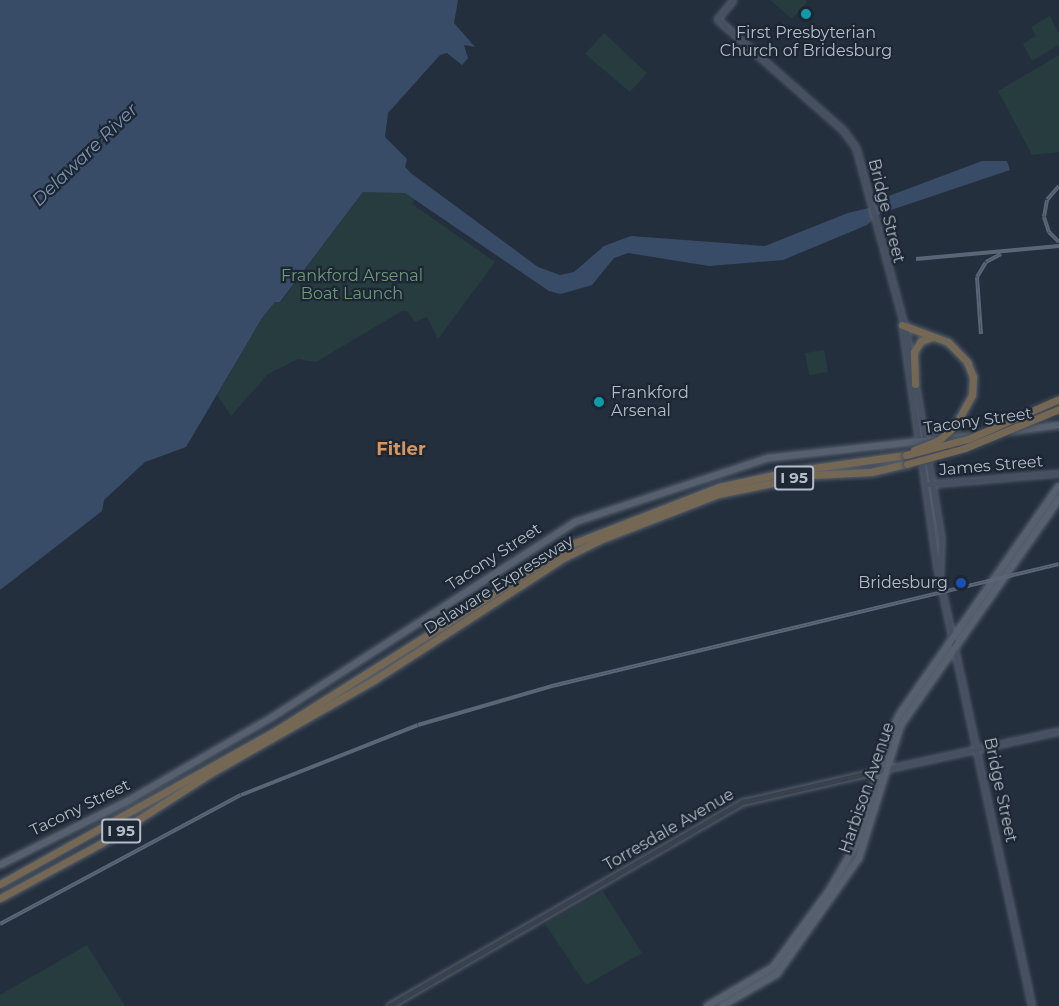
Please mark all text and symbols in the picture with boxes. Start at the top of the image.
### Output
marker: First Presbyterian Church of Bridesburg [799,7,813,21]
place label: First Presbyterian Church of Bridesburg [720,23,892,61]
water label: Delaware River [28,99,142,211]
street label: Bridge Street [864,157,908,265]
park label: Frankford Arsenal Boat Launch [281,266,423,304]
place label: Frankford Arsenal [611,383,689,421]
marker: Frankford Arsenal [592,395,606,409]
street label: Tacony Street [923,404,1033,438]
district label: Fitler [376,438,426,460]
street label: James Street [938,452,1044,480]
road number: I 95 [773,466,815,490]
street label: Tacony Street [443,519,545,595]
street label: Delaware Expressway [421,531,577,639]
place label: Bridesburg [858,573,948,593]
marker: Bridesburg [952,574,970,592]
street label: Harbison Avenue [836,720,898,856]
street label: Bridge Street [980,736,1020,844]
street label: Tacony Street [27,776,133,840]
street label: Torresdale Avenue [600,785,738,875]
road number: I 95 [100,819,142,843]

